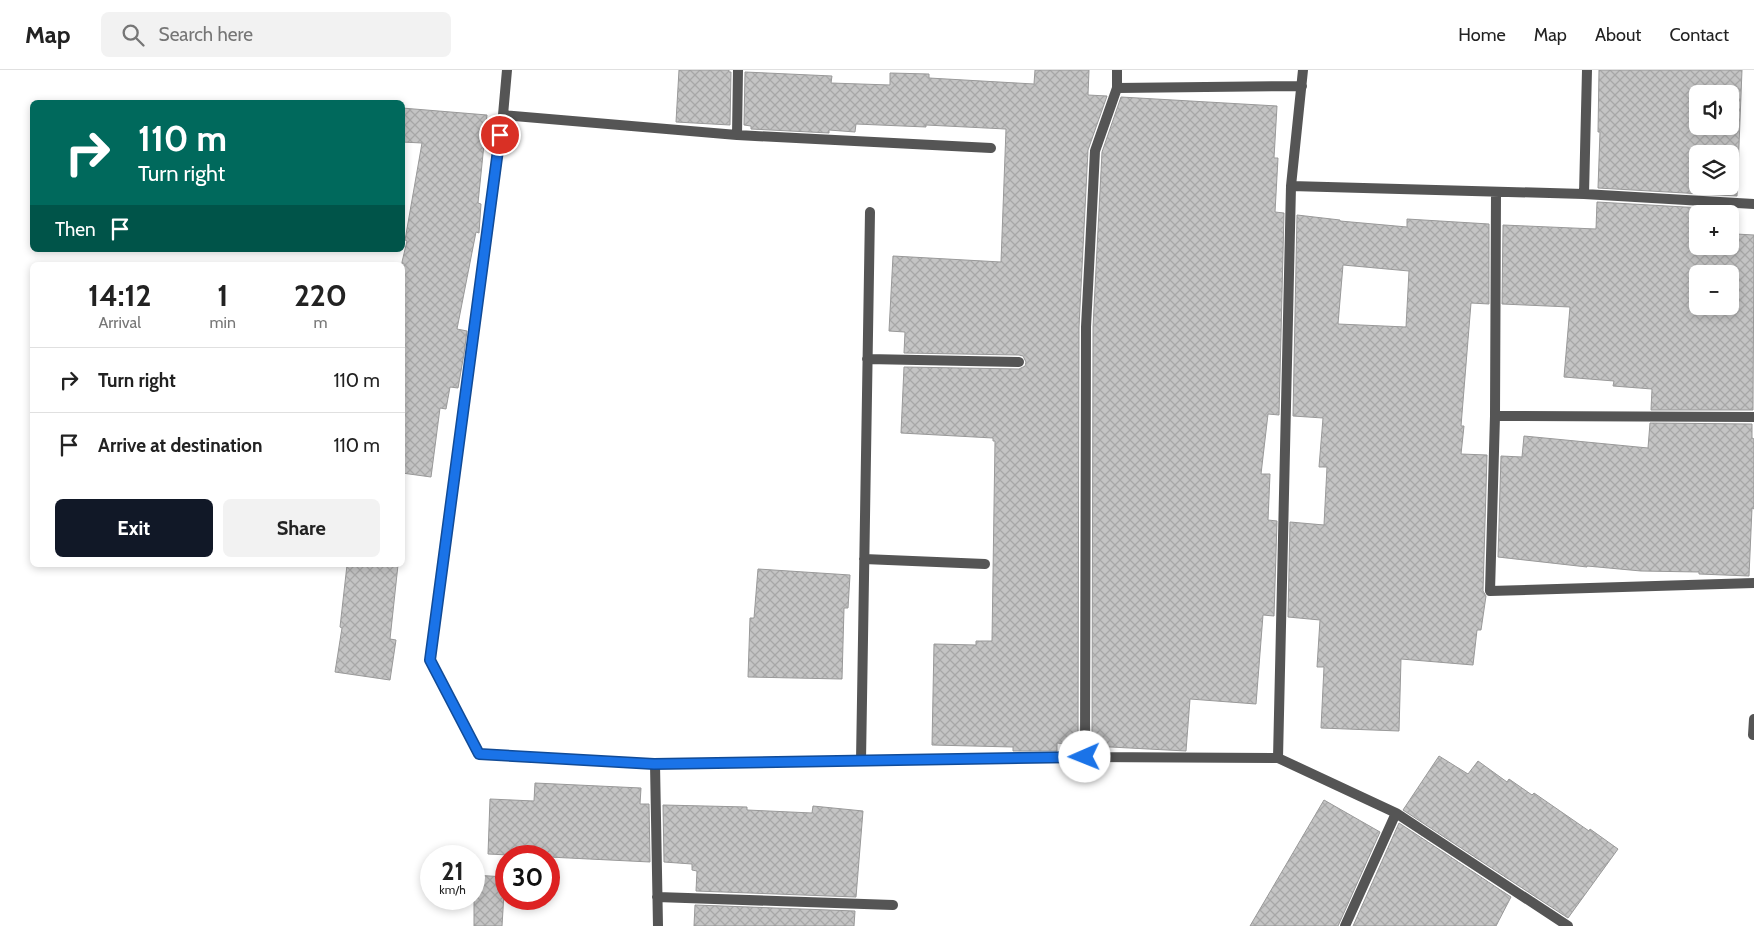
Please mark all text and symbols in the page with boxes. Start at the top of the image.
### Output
search box [101,12,451,57]
text: Map [25,20,71,49]
icon: search [119,21,147,49]
text: Search here [159,23,253,46]
text: Home [1458,24,1506,46]
text: Map [1534,24,1567,46]
text: About [1595,24,1641,46]
text: Contact [1669,24,1729,46]
map controls [1689,85,1739,315]
button: sound [1689,85,1739,135]
pin [479,114,521,156]
text: 110 m [138,117,227,160]
icon: right [55,120,120,185]
icon: arrive [486,121,514,149]
button: layers [1689,145,1739,195]
text: Turn right [138,160,225,187]
button: + [1689,205,1739,255]
icon: arrive [106,215,134,243]
text: Then [55,218,96,241]
button: − [1689,265,1739,315]
text: 14:12 [88,277,151,314]
text: 1 [217,277,228,314]
text: 220 [294,277,347,314]
text: Arrival [98,313,141,332]
text: min [210,313,236,332]
text: m [313,313,327,332]
icon: right [55,366,83,394]
text: Turn right [98,369,176,392]
text: 110 m [333,369,380,392]
icon: arrive [55,431,83,459]
text: Arrive at destination [98,434,262,457]
text: 110 m [333,434,380,457]
button: Exit [55,499,213,557]
button: Share [223,499,380,557]
position arrow [1058,730,1110,782]
speed limit sign: 30 [495,845,560,910]
text: 21 [441,856,464,886]
text: km/h [439,882,466,897]

